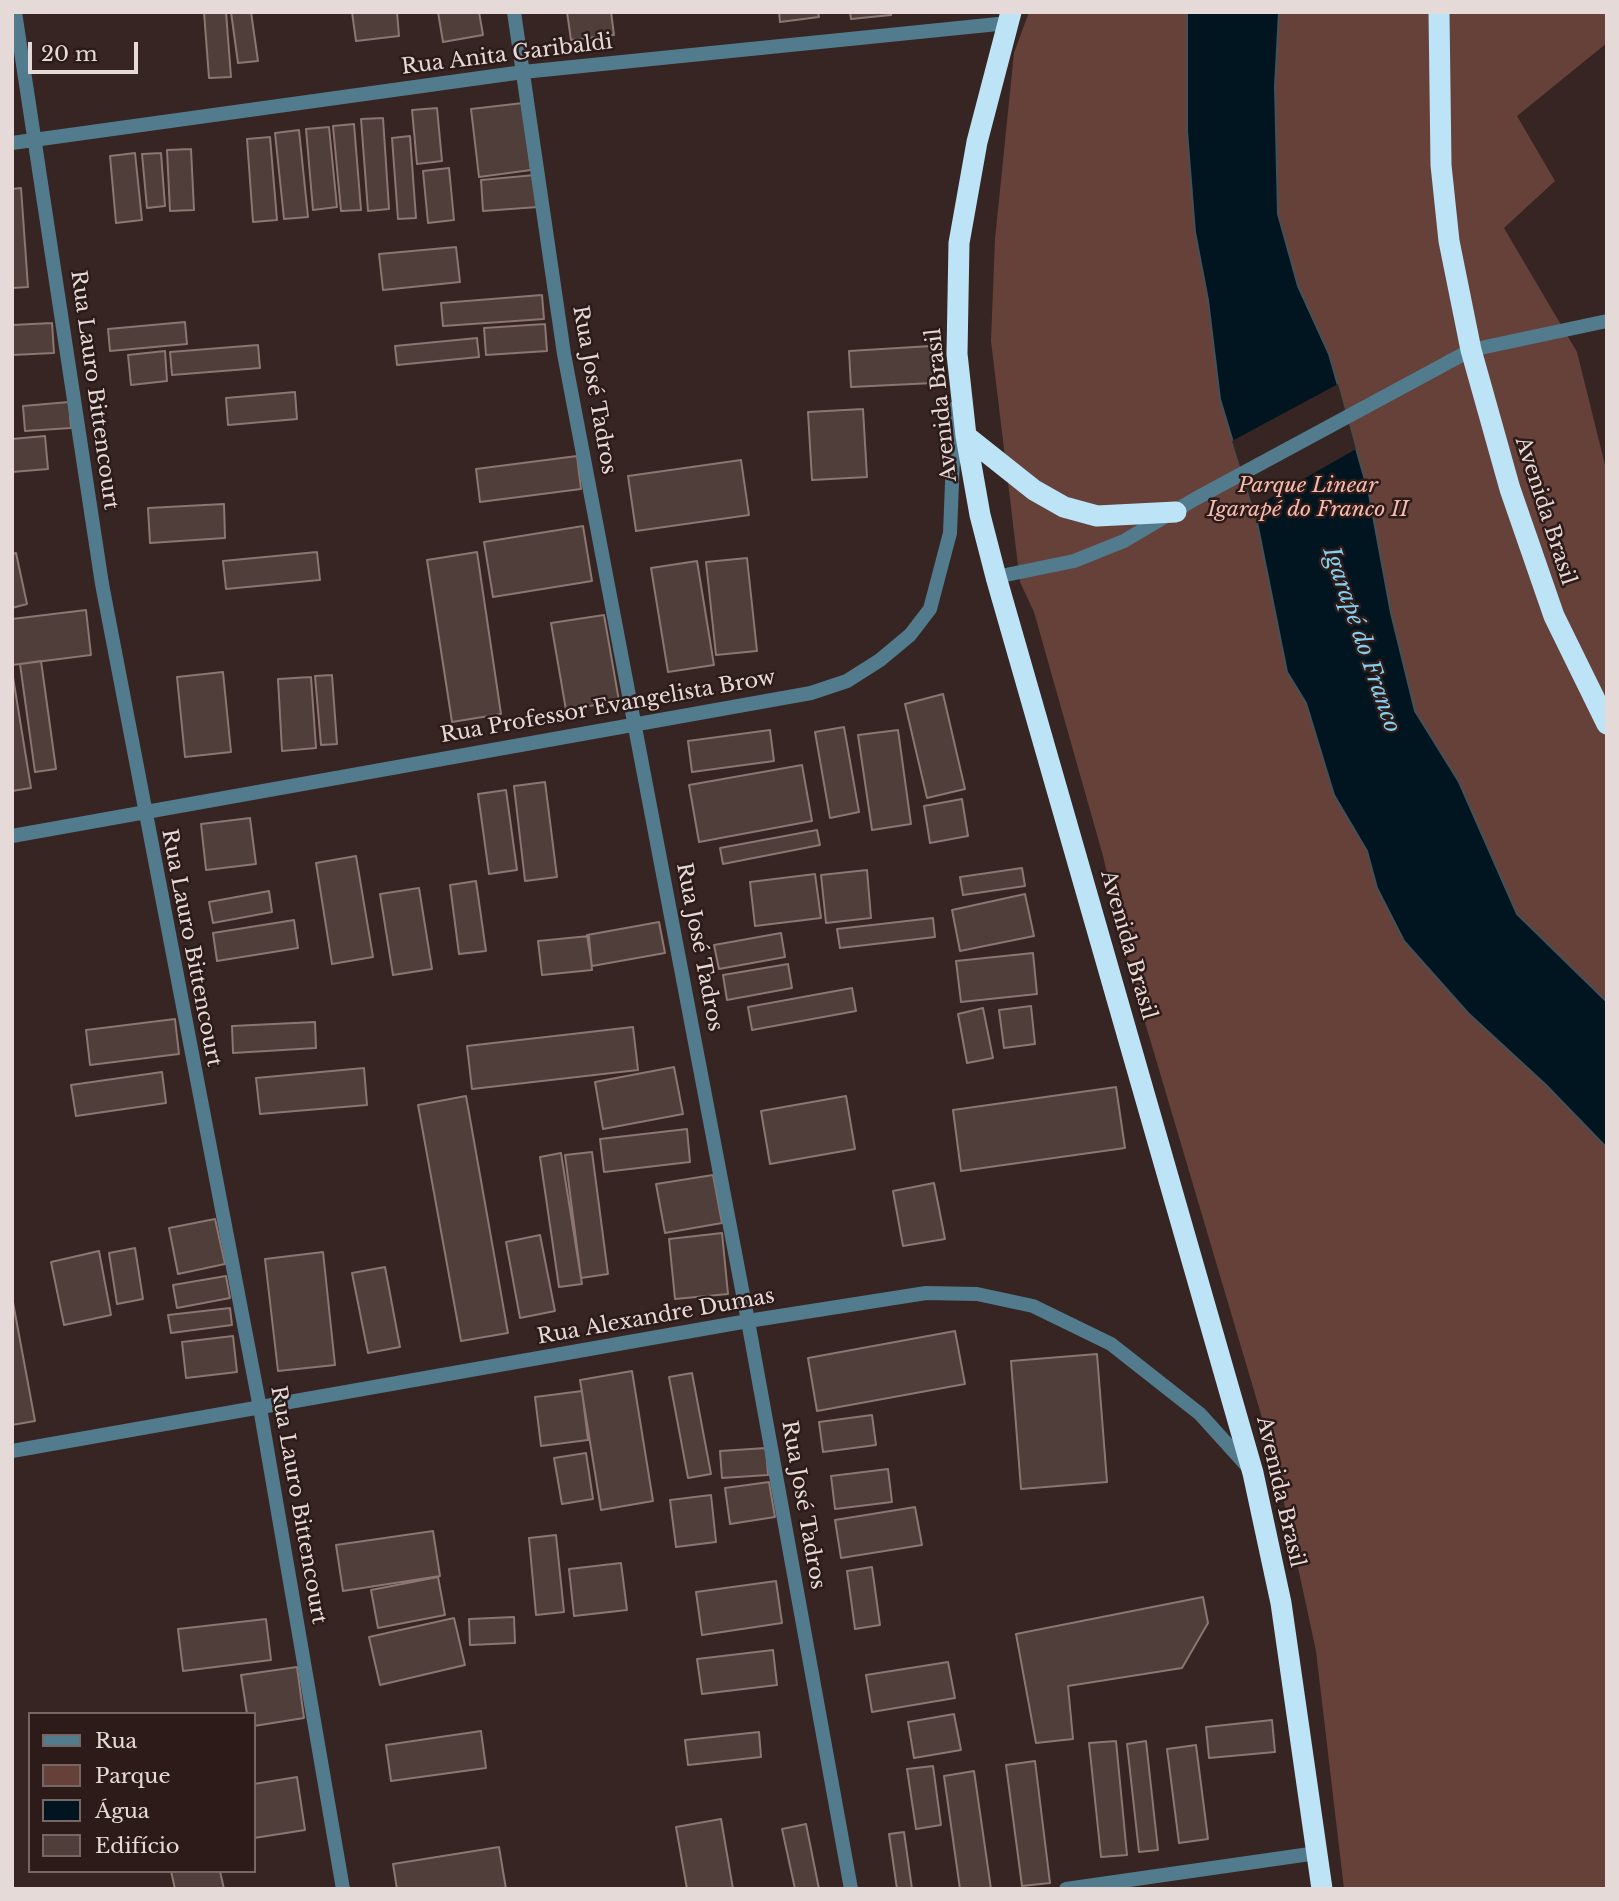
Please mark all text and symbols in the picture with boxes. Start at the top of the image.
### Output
scale bar [32,28,142,72]
street label: Rua Anita Garibaldi [400,30,614,80]
text: 20 m [41,41,98,67]
street label: Rua Lauro Bittencourt [65,269,123,511]
street label: Rua José Tadros [567,304,621,476]
street label: Avenida Brasil [921,327,963,483]
street label: Avenida Brasil [1509,434,1581,588]
park label: Parque Linear Igarapé do Franco II [1207,473,1409,523]
water label: Igarapé do Franco [1316,543,1406,737]
street label: Rua Professor Evangelista Brow [438,665,778,749]
street label: Rua Lauro Bittencourt [156,827,226,1069]
street label: Rua José Tadros [670,861,728,1033]
street label: Avenida Brasil [1095,867,1161,1023]
street label: Rua Alexandre Dumas [535,1284,777,1350]
street label: Rua Lauro Bittencourt [265,1384,331,1626]
street label: Avenida Brasil [1250,1414,1310,1570]
street label: Rua José Tadros [776,1419,830,1591]
legend [28,1712,256,1873]
text: Rua [95,1728,137,1754]
text: Parque [95,1763,170,1789]
text: Água [95,1798,150,1824]
text: Edifício [95,1833,180,1859]

